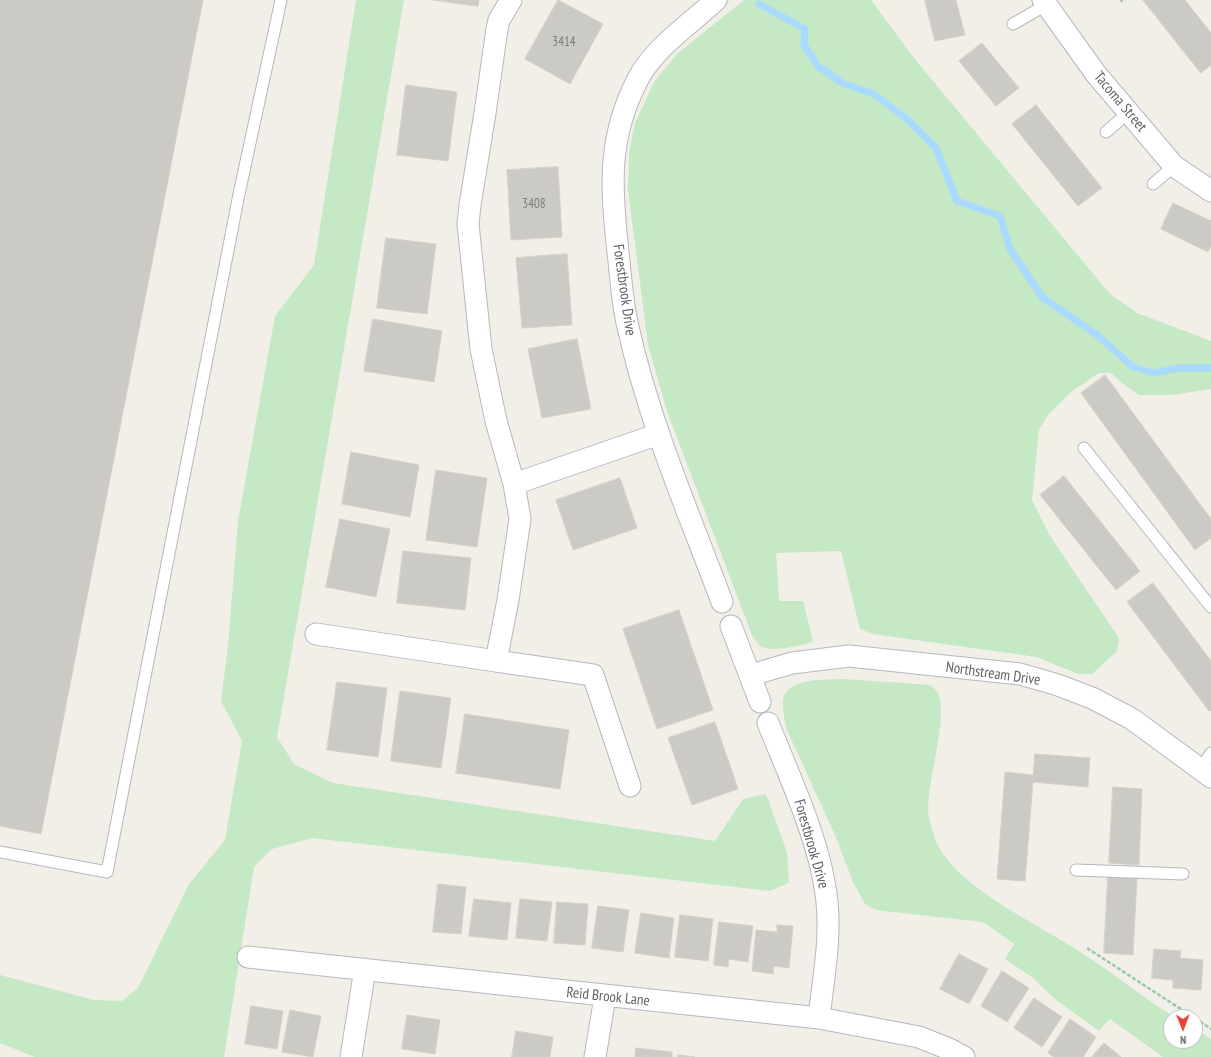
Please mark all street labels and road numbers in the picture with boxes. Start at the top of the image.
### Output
street label: Tacoma Street [1090,68,1150,136]
street label: Forestbrook Drive [609,243,639,337]
street label: Northstream Drive [944,658,1042,690]
street label: Forestbrook Drive [790,797,832,891]
street label: Reid Brook Lane [565,984,651,1010]

